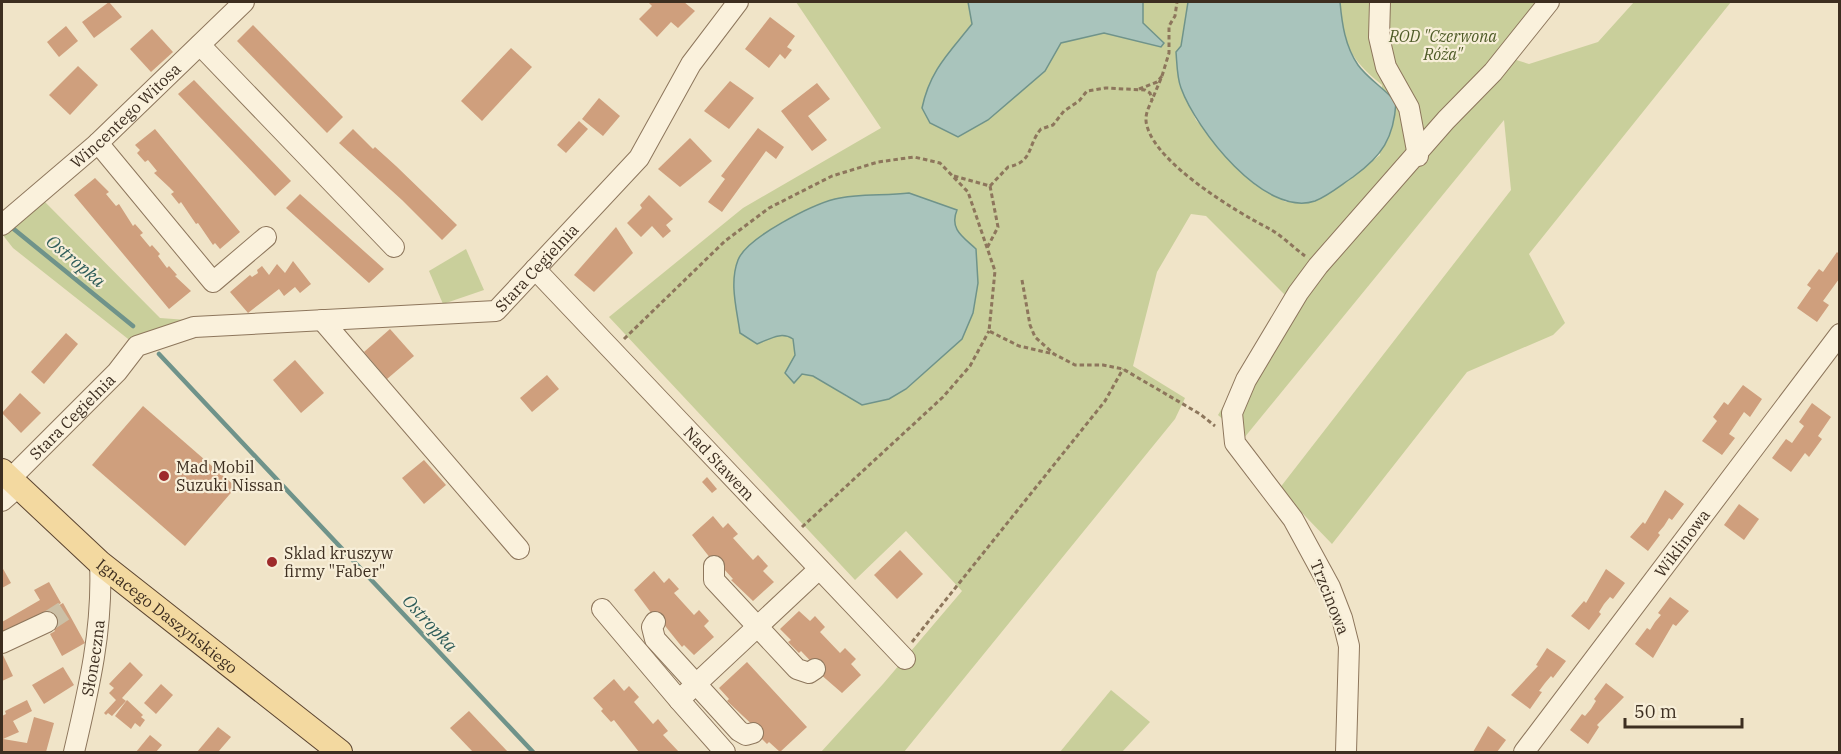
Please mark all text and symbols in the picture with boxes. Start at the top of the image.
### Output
park label: ROD "Czerwona Róża" [1388,26,1497,64]
street label: Wincentego Witosa [66,58,185,172]
street label: Stara Cegielnia [491,219,583,316]
water label: Ostropka [42,229,111,293]
street label: Stara Cegielnia [25,369,120,464]
street label: Nad Stawem [680,422,759,505]
place label: Mad Mobil Suzuki Nissan [176,457,283,495]
marker: Mad Mobil Suzuki Nissan [157,469,171,483]
street label: Wiklinowa [1650,505,1714,581]
place label: Sklad kruszyw firmy "Faber" [284,543,394,581]
street label: Ignacego Daszyńskiego [93,554,242,678]
marker: Sklad kruszyw firmy "Faber" [265,555,279,569]
street label: Trzcinowa [1306,557,1354,637]
water label: Ostropka [398,589,463,657]
street label: Słoneczna [77,618,109,698]
scale bar [1625,691,1742,729]
text: 50 m [1634,700,1677,723]

